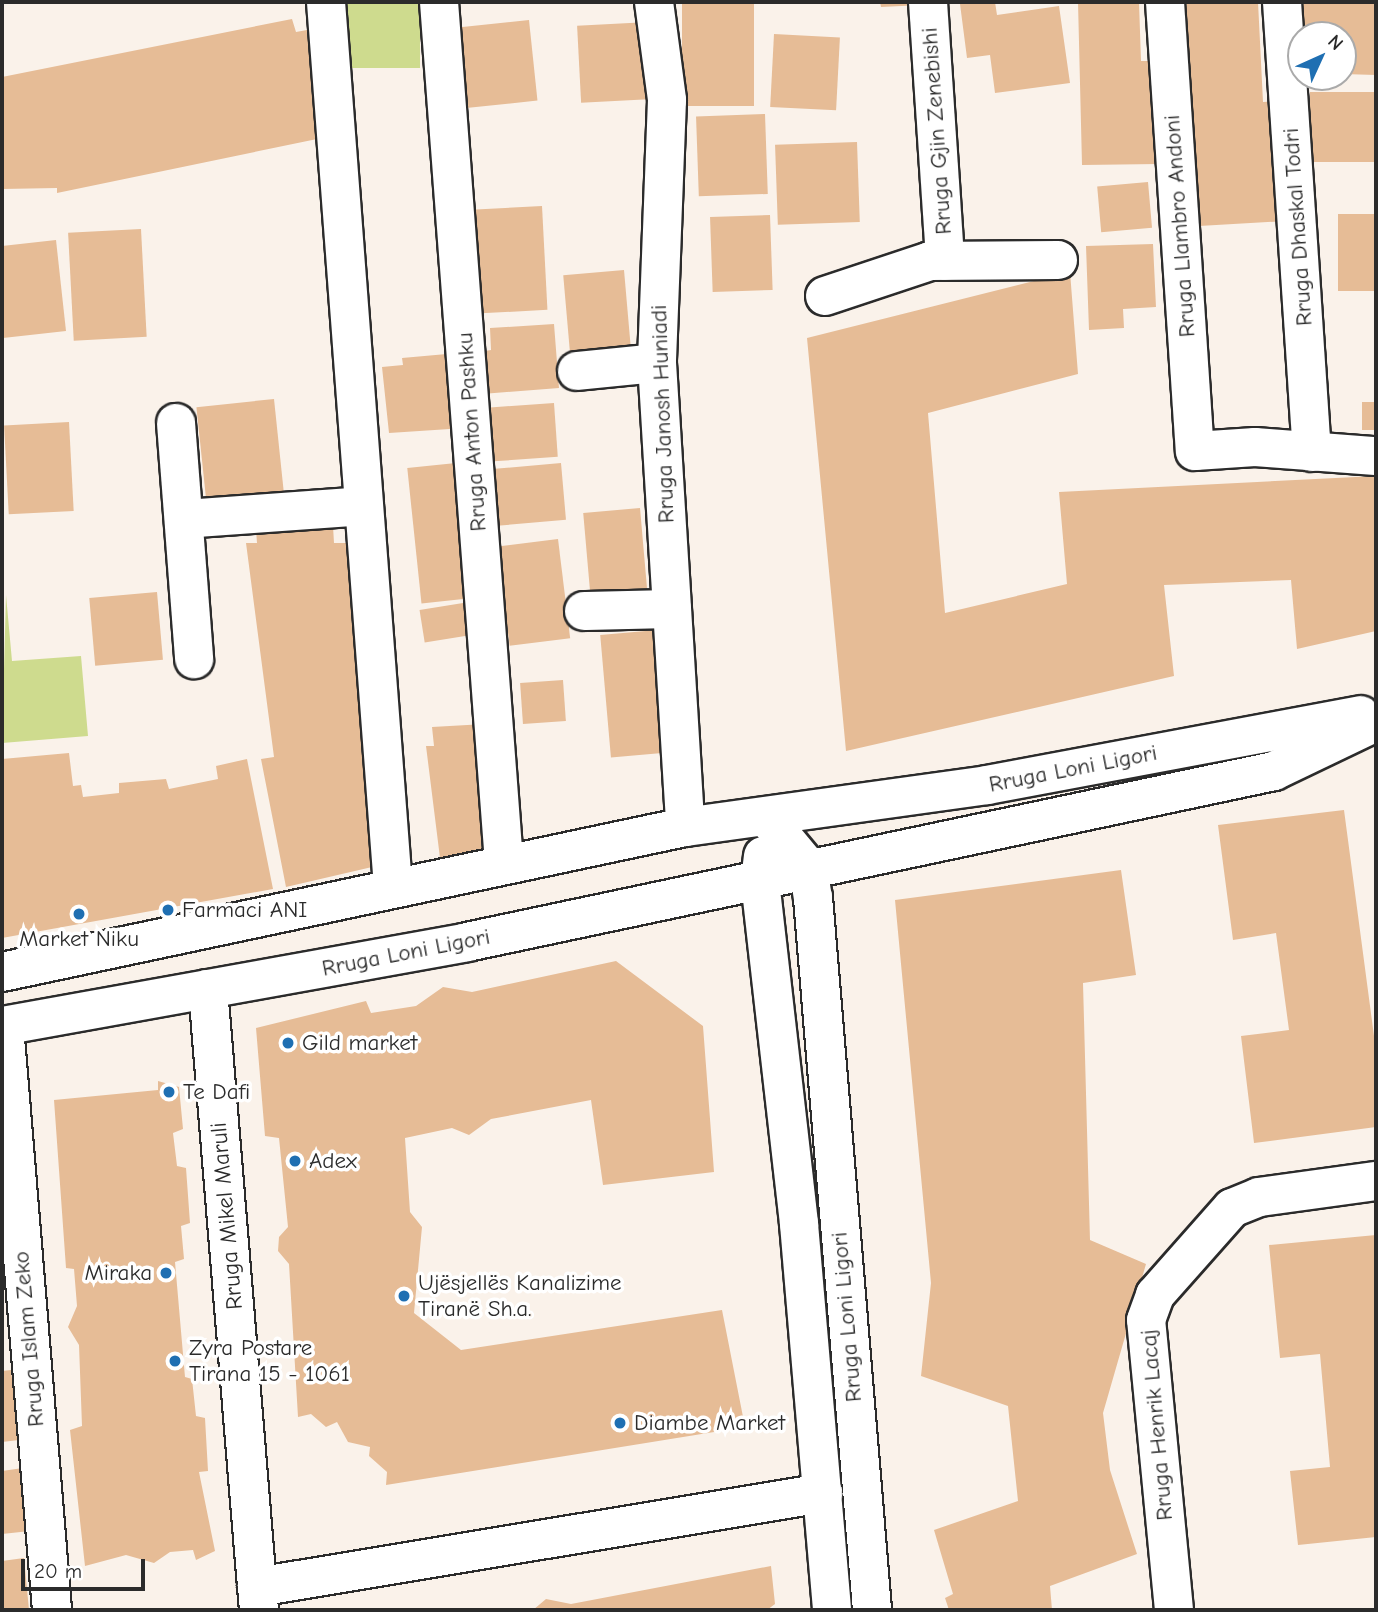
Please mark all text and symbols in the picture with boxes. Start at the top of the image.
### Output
north arrow [1287,21,1357,91]
street label: Rruga Gjin Zenebishi [916,26,958,236]
text: N [1323,30,1348,55]
street label: Rruga Llambro Andoni [1158,114,1202,338]
street label: Rruga Dhaskal Todri [1277,127,1319,327]
street label: Rruga Janosh Huniadi [645,304,681,524]
street label: Rruga Anton Pashku [451,332,493,532]
street label: Rruga Loni Ligori [987,739,1159,799]
place label: Farmaci ANI [182,896,307,924]
marker: Farmaci ANI [160,902,176,918]
marker: Market Niku [71,906,87,922]
street label: Rruga Loni Ligori [320,923,492,983]
place label: Market Niku [19,925,139,953]
place label: Gild market [302,1029,417,1057]
marker: Gild market [280,1035,296,1051]
place label: Te Dafi [183,1078,250,1106]
marker: Te Dafi [161,1084,177,1100]
street label: Rruga Mikel Maruli [205,1121,249,1311]
place label: Adex [309,1147,357,1175]
marker: Adex [287,1153,303,1169]
street label: Rruga Loni Ligori [826,1231,868,1403]
street label: Rruga Islam Zeko [8,1250,50,1428]
place label: Miraka [84,1259,152,1287]
marker: Miraka [158,1265,174,1281]
place label: Ujësjellës Kanalizime Tiranë Sh.a. [418,1269,622,1323]
marker: Ujësjellës Kanalizime Tiranë Sh.a. [396,1288,412,1304]
street label: Rruga Henrik Lacaj [1135,1328,1179,1522]
place label: Zyra Postare Tirana 15 - 1061 [189,1334,350,1388]
marker: Zyra Postare Tirana 15 - 1061 [167,1353,183,1369]
place label: Diambe Market [634,1409,785,1437]
marker: Diambe Market [612,1415,628,1431]
scale bar [24,1546,149,1590]
text: 20 m [34,1559,82,1583]

